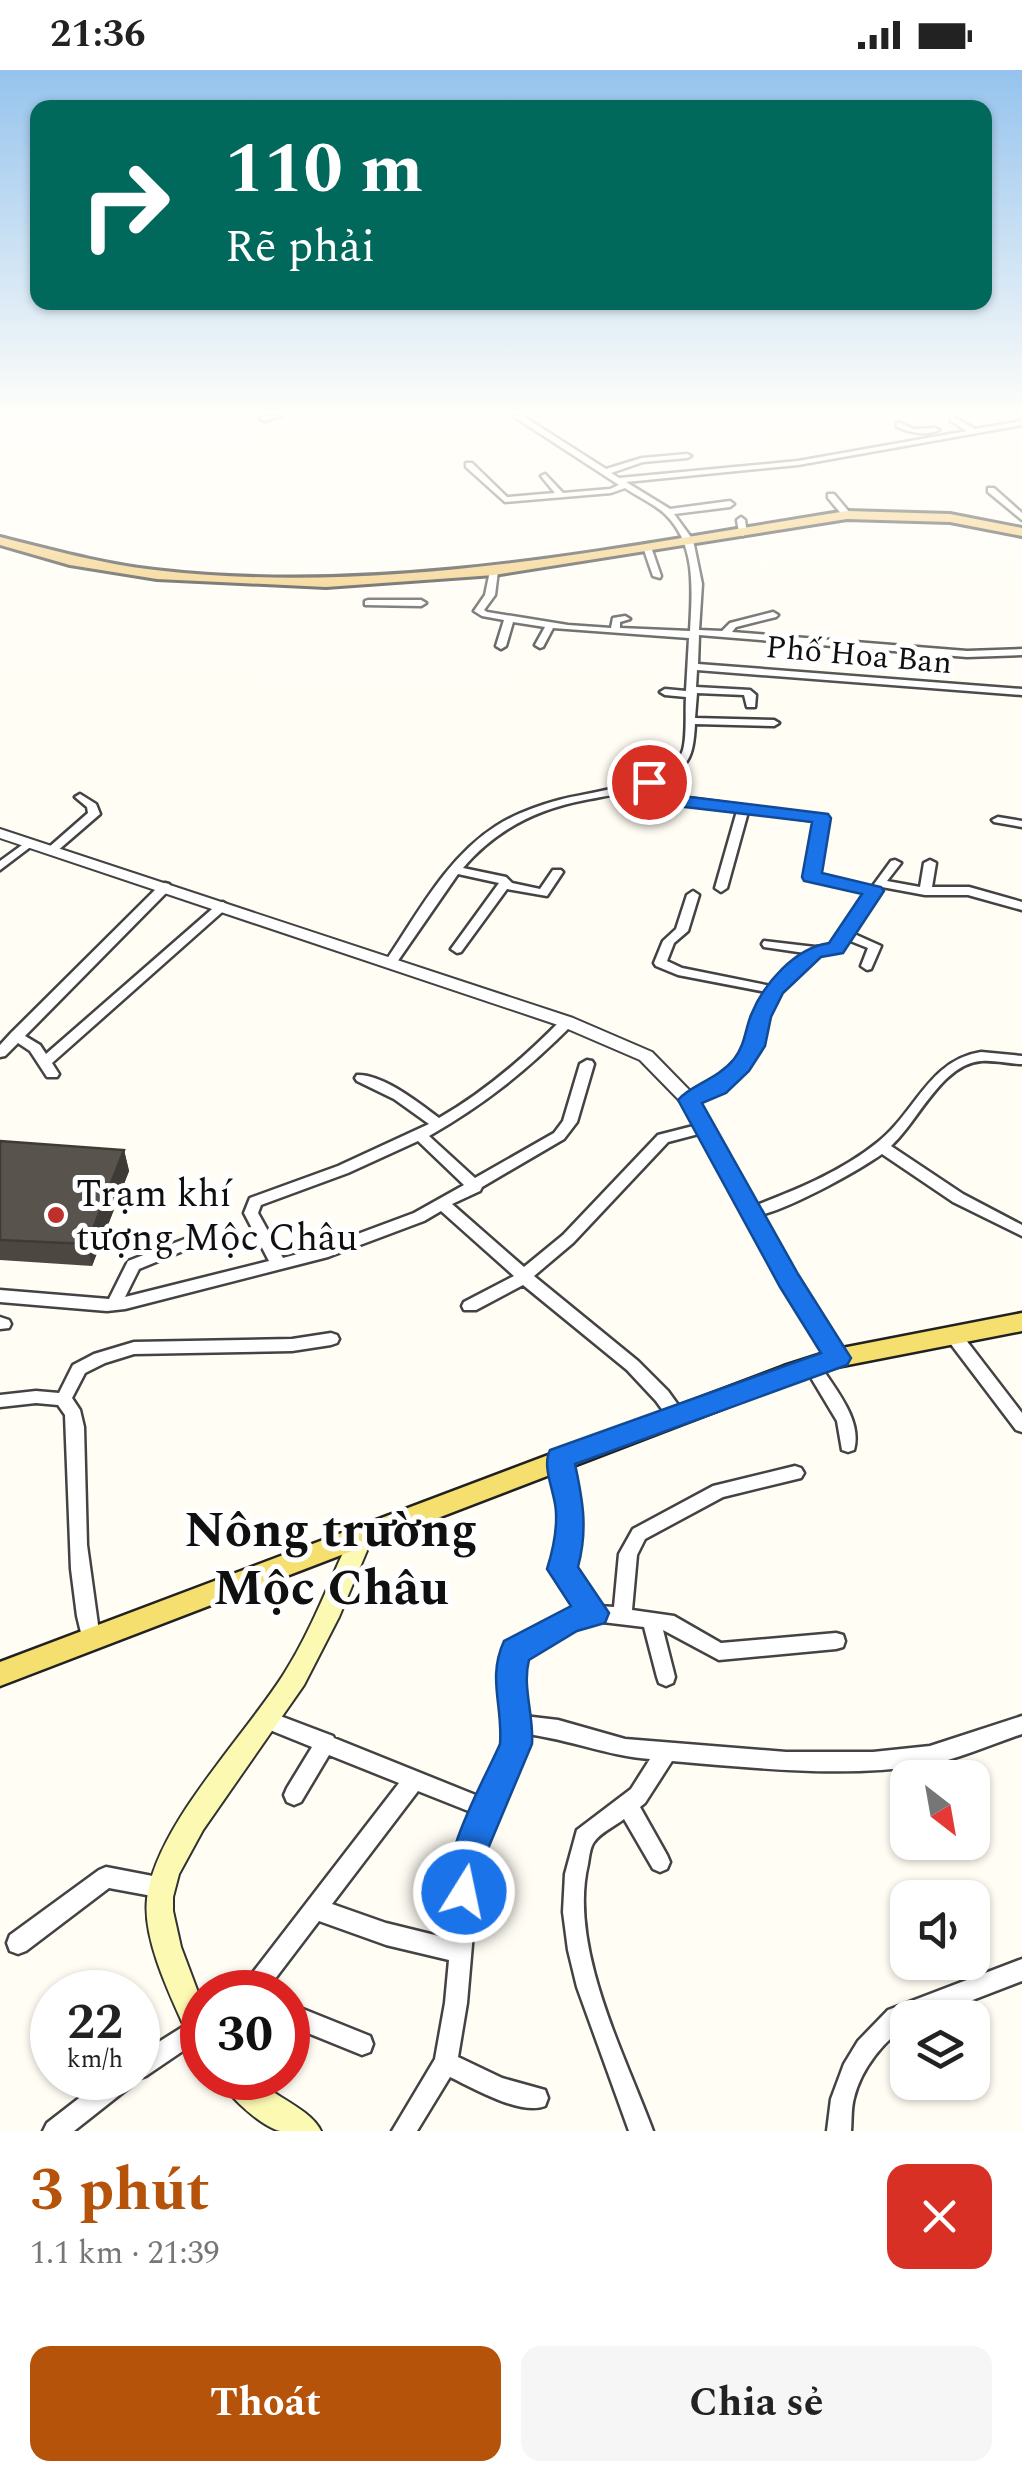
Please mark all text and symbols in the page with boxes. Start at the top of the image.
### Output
text: 21:36 [50,6,145,64]
text: 110 m [225,117,423,223]
icon: right [60,140,190,270]
text: Rẽ phải [225,213,375,282]
street label: Phố Hoa Ban [764,623,954,688]
pin [607,740,692,825]
icon: arrive [622,755,677,810]
place label: Trạm khí tượng Mộc Châu [76,1166,358,1268]
marker: Trạm khí tượng Mộc Châu [45,1204,67,1226]
district label: Nông trường Mộc Châu [184,1493,478,1627]
north arrow [890,1760,990,1860]
map controls [890,1760,990,2100]
position arrow [412,1840,516,1944]
button: sound [890,1880,990,1980]
speed limit sign: 30 [180,1970,310,2100]
text: 22 [67,1985,123,2061]
button: layers [890,2000,990,2100]
text: km/h [67,2041,123,2079]
text: 3 phút [30,2145,210,2237]
button: close [887,2164,992,2269]
text: 1.1 km · 21:39 [30,2229,219,2278]
button: Thoát [30,2346,501,2461]
button: Chia sẻ [521,2346,992,2461]

